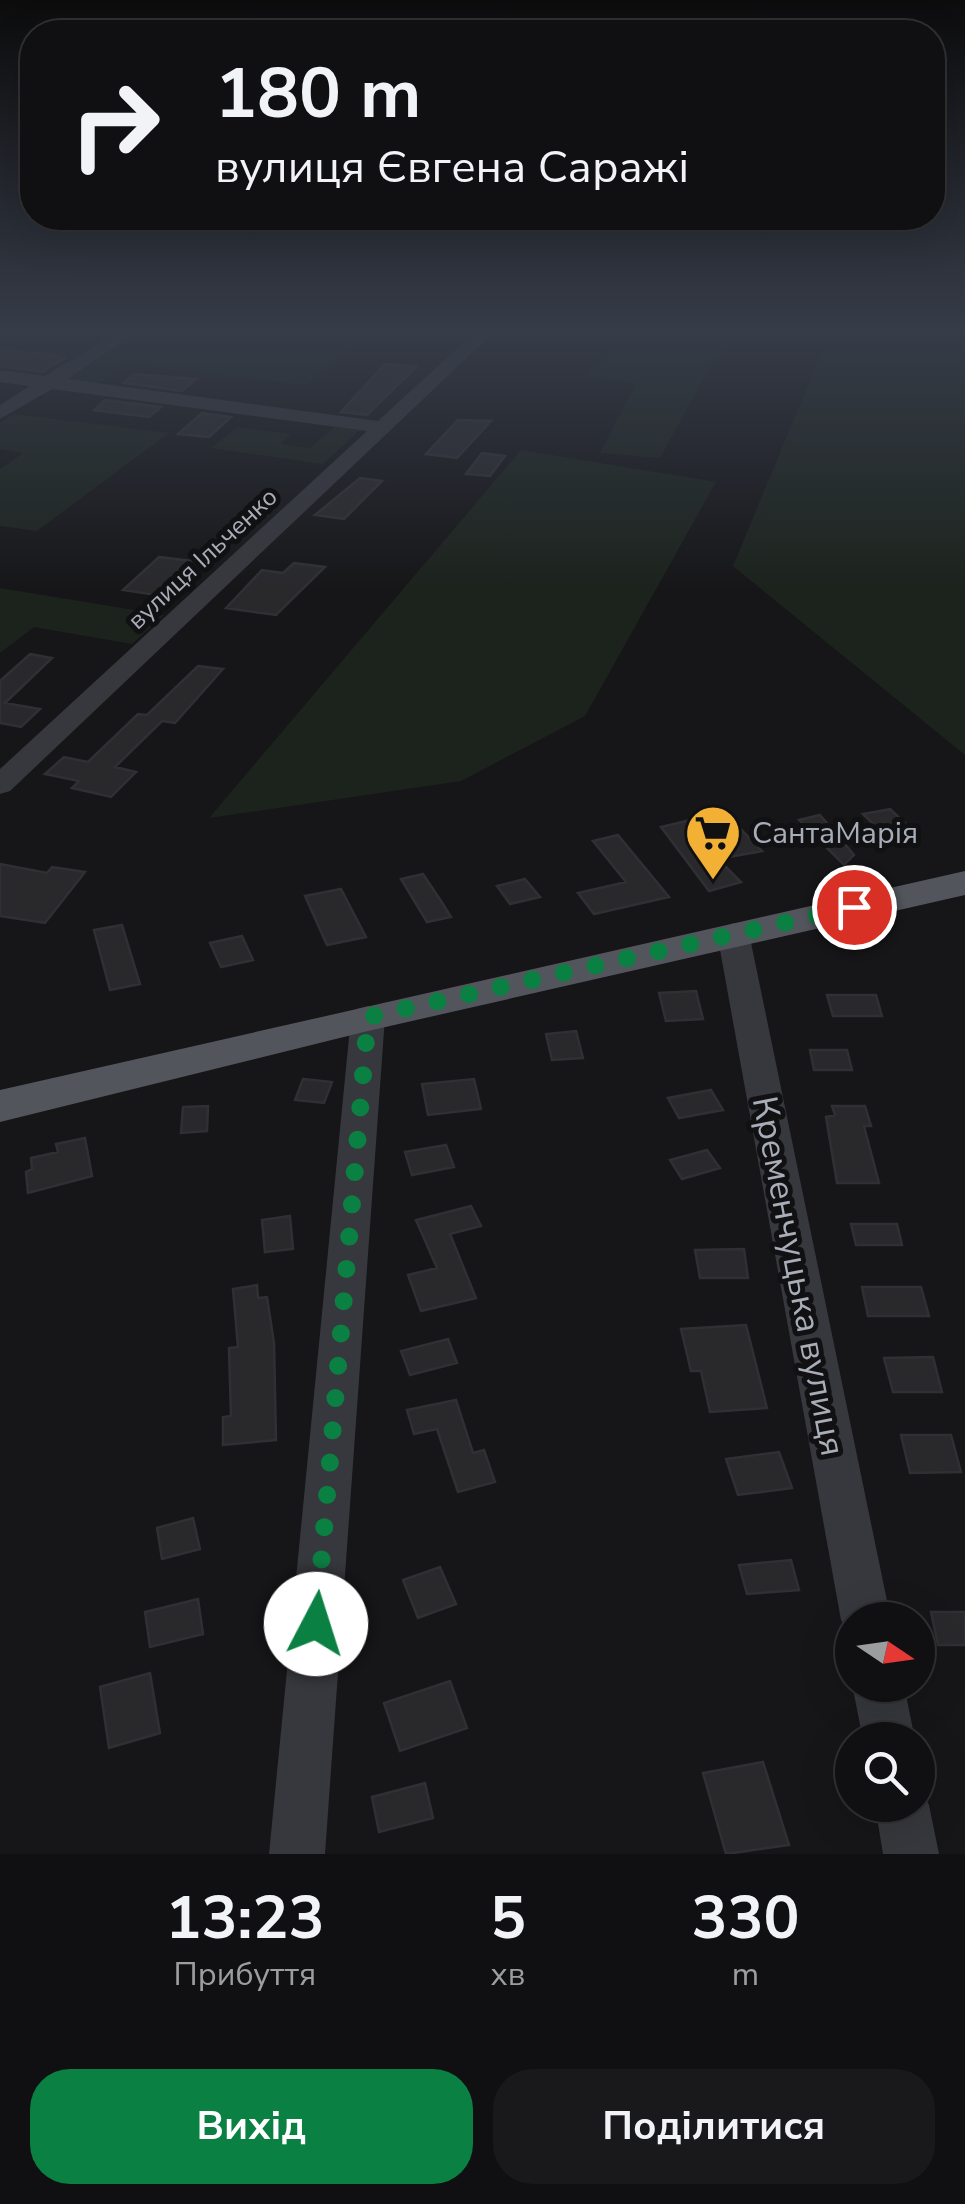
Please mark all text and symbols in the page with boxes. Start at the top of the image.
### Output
text: 180 m [215,46,421,142]
icon: right [50,60,180,190]
text: вулиця Євгена Саражі [215,137,689,198]
street label: вулиця Ільченко [120,480,285,637]
supermarket icon: СантаМарія [683,803,743,882]
place label: СантаМарія [752,813,918,854]
pin [812,865,897,950]
icon: arrive [827,880,882,935]
street label: Кременчуцька вулиця [741,1092,856,1460]
position arrow [264,1572,368,1676]
north arrow [835,1602,935,1702]
map controls [835,1602,935,1822]
button: search [835,1722,935,1822]
text: 13:23 [166,1877,324,1959]
text: 5 [490,1877,526,1959]
text: 330 [691,1877,799,1959]
text: Прибуття [174,1953,316,1996]
text: хв [491,1953,525,1996]
text: m [732,1953,759,1996]
button: Вихід [30,2069,473,2184]
button: Поділитися [493,2069,935,2184]

